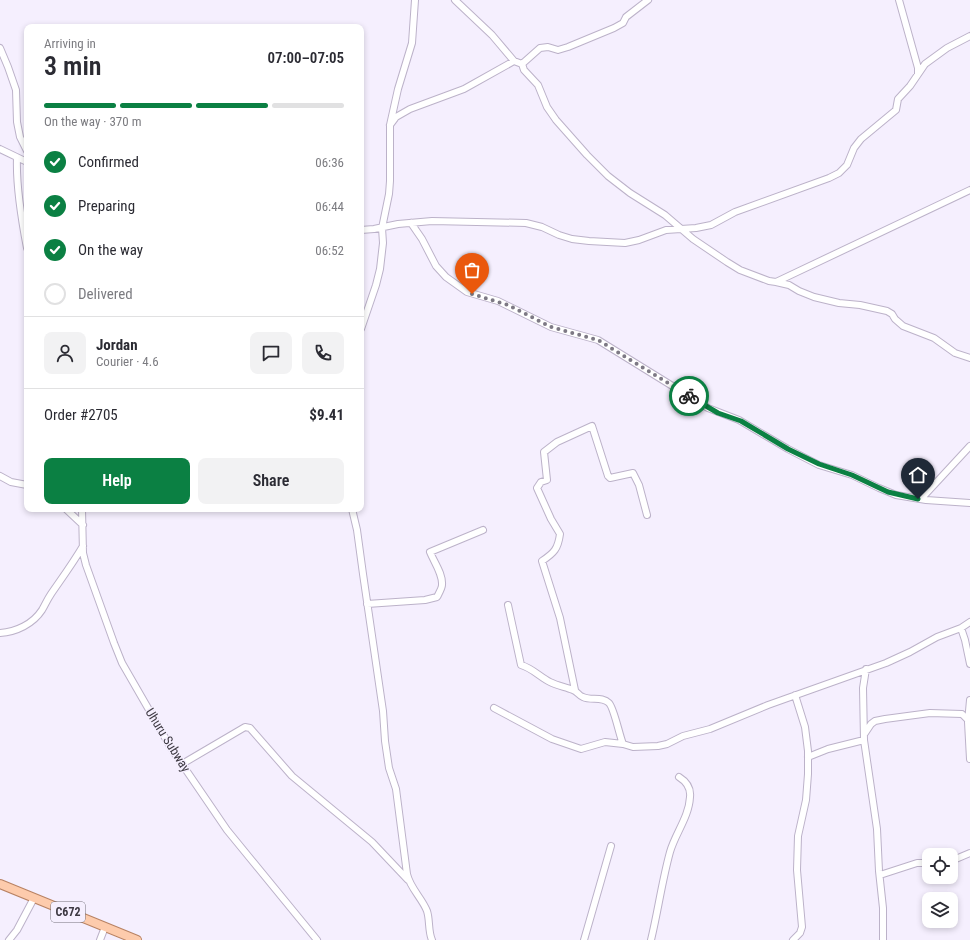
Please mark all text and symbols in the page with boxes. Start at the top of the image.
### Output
text: Arriving in [44,36,96,51]
text: 07:00–07:05 [267,49,344,67]
text: 3 min [44,51,102,81]
text: On the way · 370 m [44,114,141,129]
icon: check [44,151,66,173]
text: Confirmed [78,153,139,171]
text: 06:36 [315,155,344,170]
icon: check [44,195,66,217]
text: Preparing [78,197,135,215]
text: 06:44 [315,199,344,214]
icon: check [44,239,66,261]
text: On the way [78,241,143,259]
text: 06:52 [315,243,344,258]
pin [455,253,489,294]
icon: bag [461,259,483,281]
text: Delivered [78,285,133,303]
button: person [44,332,86,374]
button: chat [250,332,292,374]
button: phone [302,332,344,374]
text: Jordan [96,336,138,354]
text: Courier · 4.6 [96,354,159,369]
courier [669,376,709,416]
icon: bike [678,385,700,407]
text: Order #2705 [44,406,118,424]
text: $9.41 [309,406,344,424]
button: Help [44,458,190,504]
button: Share [198,458,344,504]
pin [901,458,935,499]
icon: home [907,464,929,486]
street label: Uhuru Subway [142,705,194,775]
map controls [922,848,958,928]
button: locate [922,848,958,884]
button: layers [922,892,958,928]
road number: C672 [51,902,85,922]

